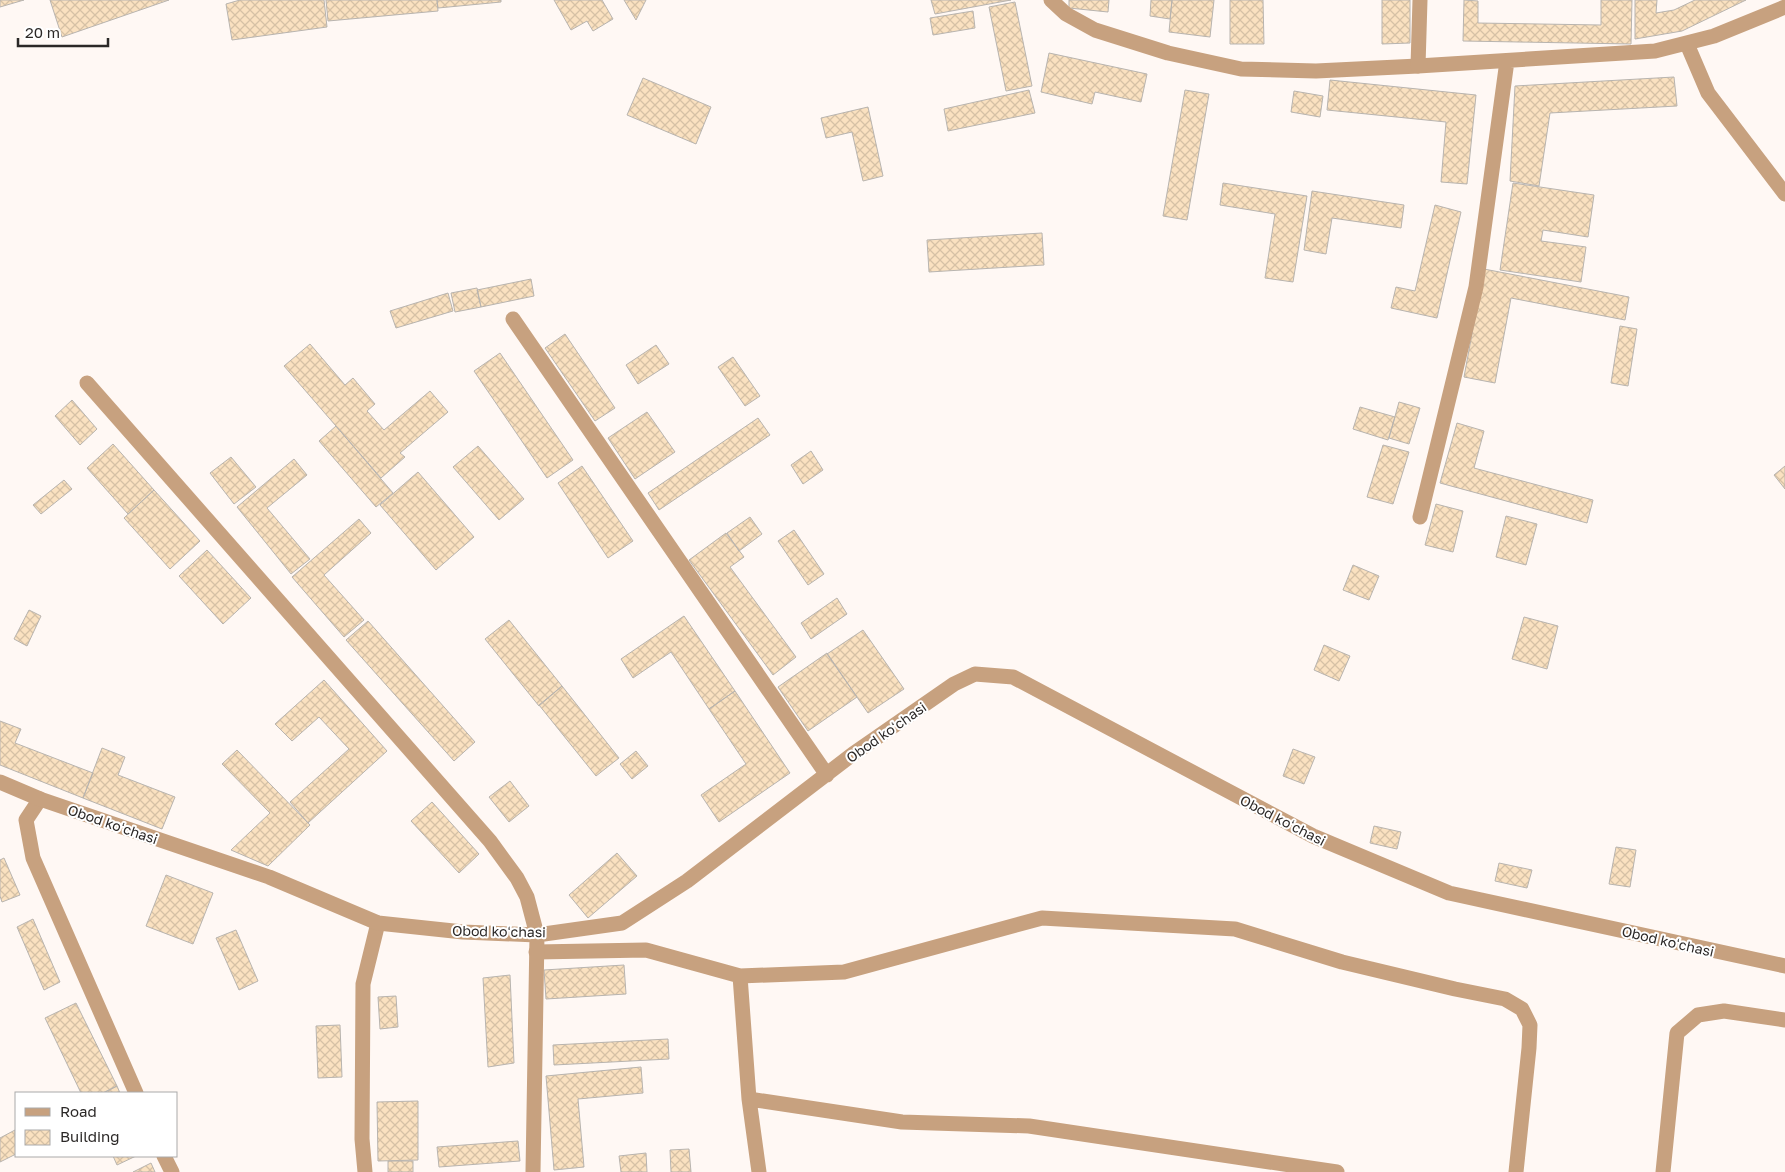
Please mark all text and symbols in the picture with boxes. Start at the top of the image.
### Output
scale bar [18,15,108,47]
text: 20 m [25,23,60,41]
street label: Obod koʻchasi [843,698,929,766]
street label: Obod koʻchasi [1237,791,1329,849]
street label: Obod koʻchasi [66,801,160,847]
street label: Obod koʻchasi [452,922,546,940]
street label: Obod koʻchasi [1620,922,1716,960]
legend [15,1092,178,1157]
text: Road [60,1102,97,1120]
text: Building [60,1127,120,1145]

